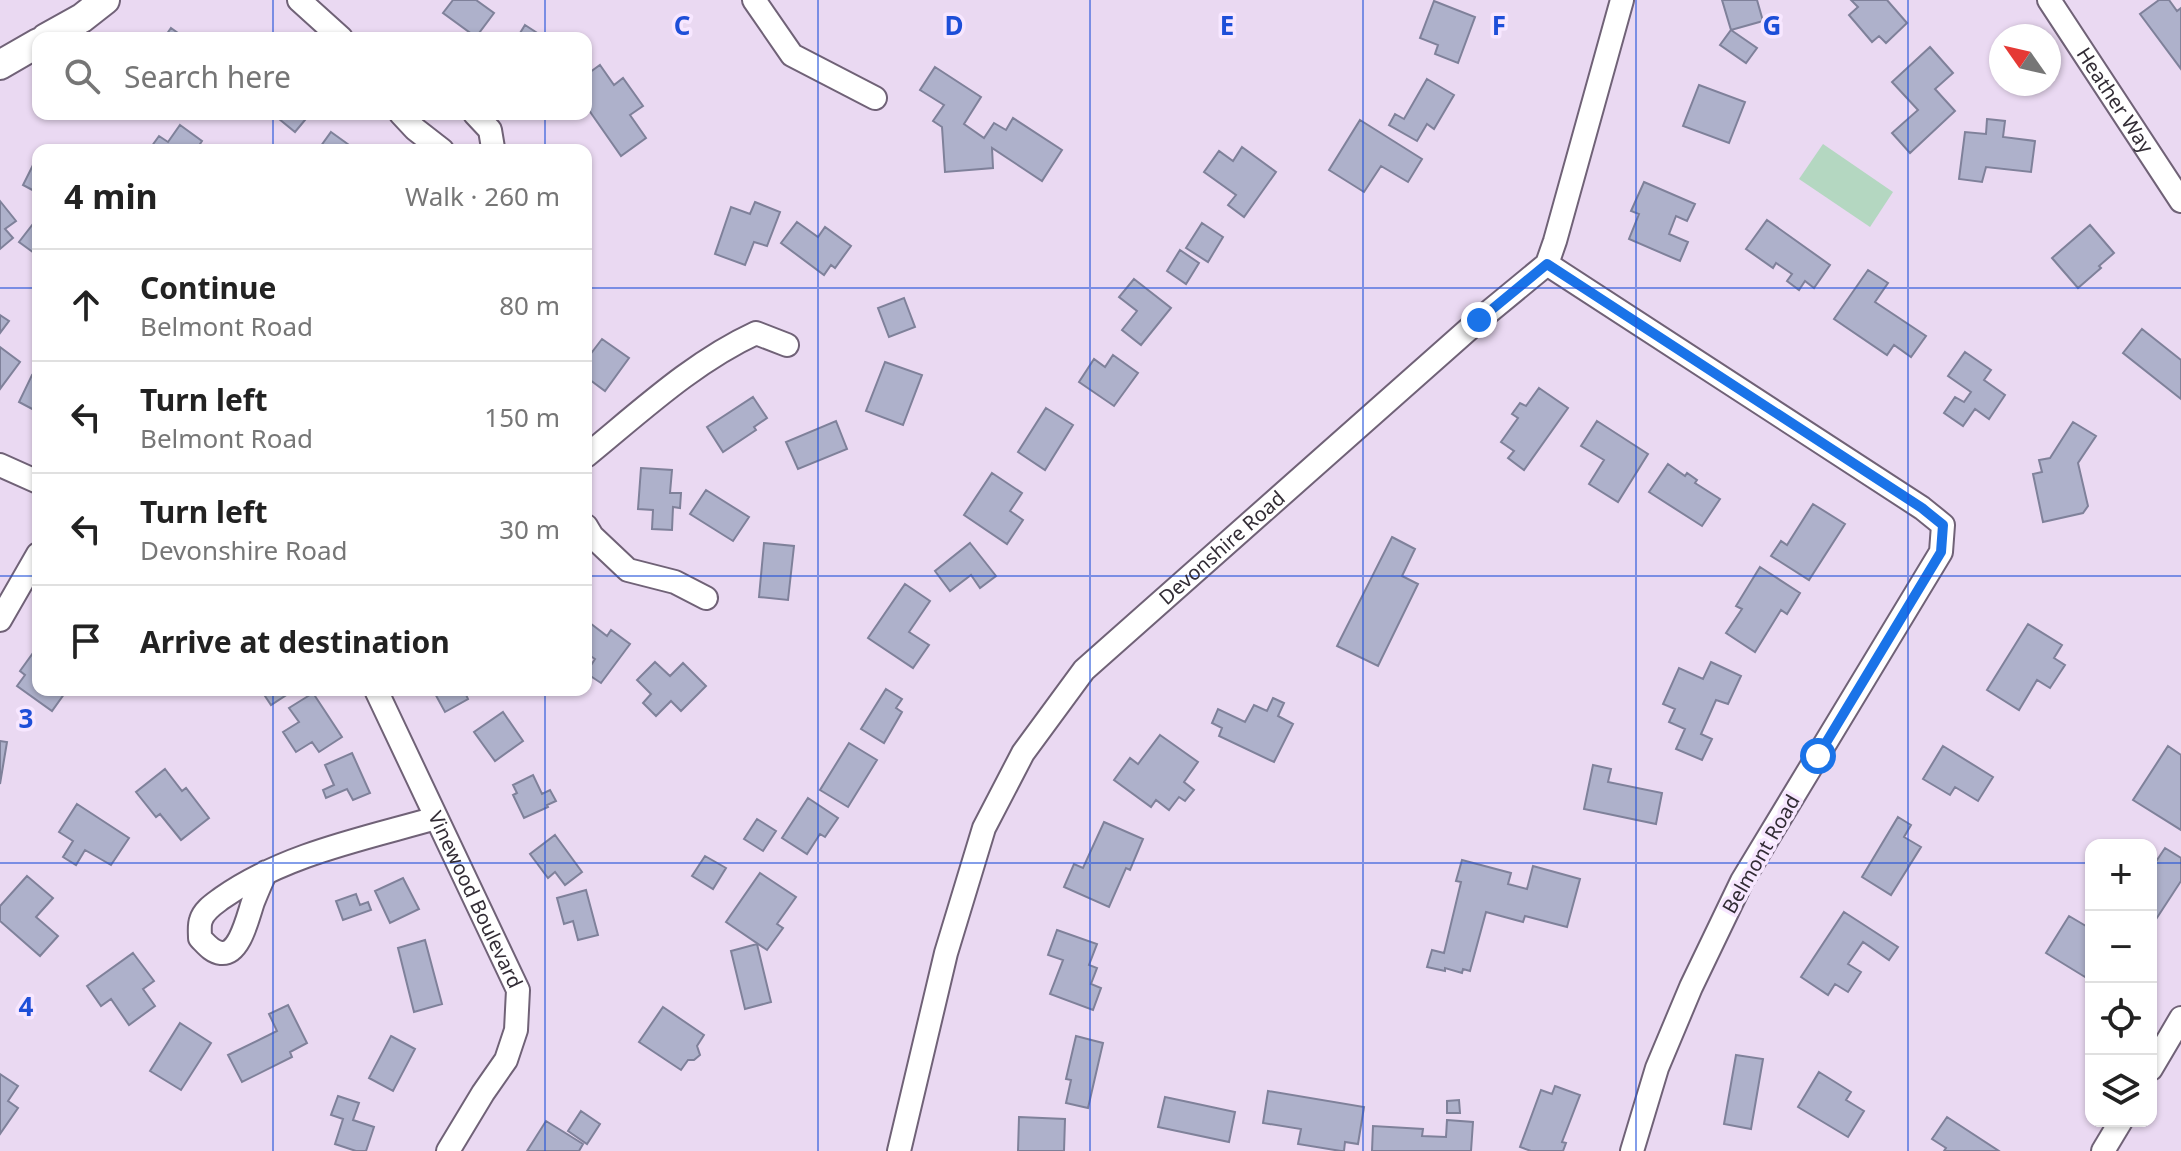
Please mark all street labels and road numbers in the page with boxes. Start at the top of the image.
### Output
street label: Heather Way [2071,42,2160,159]
street label: Devonshire Road [1153,484,1290,610]
street label: Belmont Road [1716,789,1806,918]
street label: Vinewood Boulevard [422,806,529,993]

